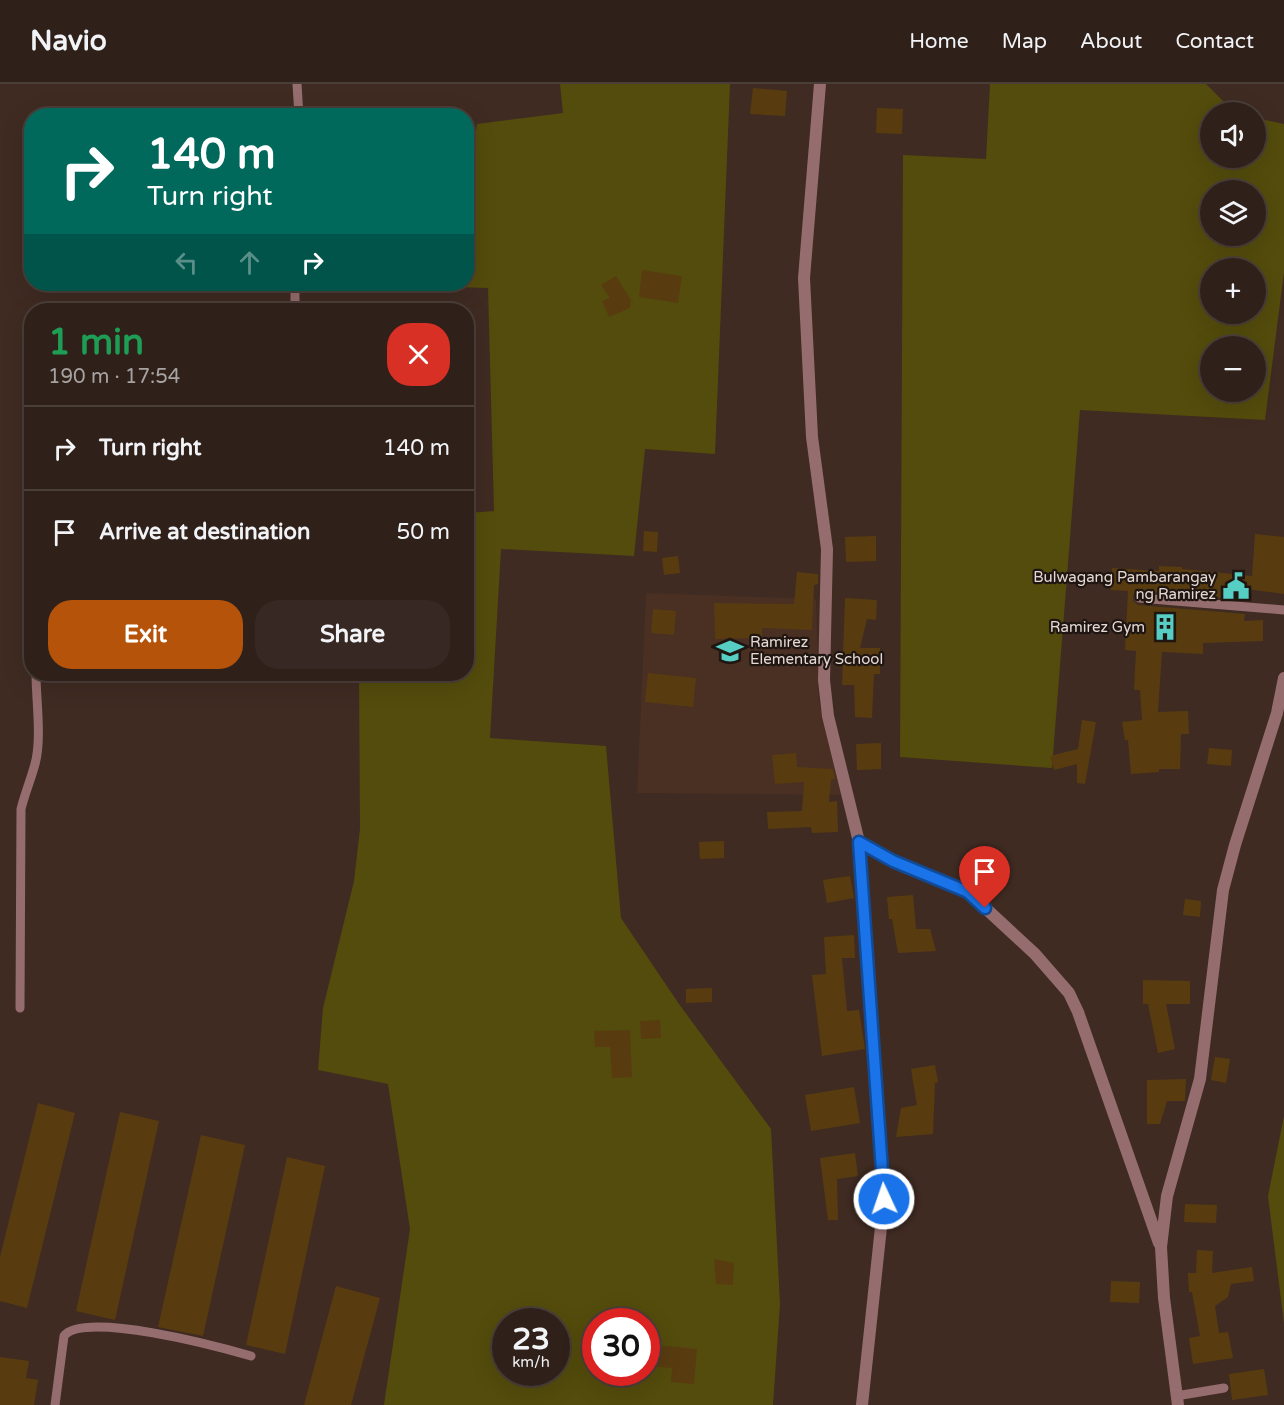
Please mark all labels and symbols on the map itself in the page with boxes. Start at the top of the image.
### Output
place label: Bulwagang Pambarangay ng Ramirez [1033,568,1216,603]
public building icon: Bulwagang Pambarangay ng Ramirez [1221,571,1251,601]
building icon: Ramirez Gym [1150,612,1180,642]
place label: Ramirez Gym [1050,618,1145,636]
place label: Ramirez Elementary School [750,633,883,668]
school or university icon: Ramirez Elementary School [715,636,745,666]
pin [959,846,1010,908]
position arrow [852,1167,916,1231]
speed limit sign: 30 [582,1308,660,1386]

